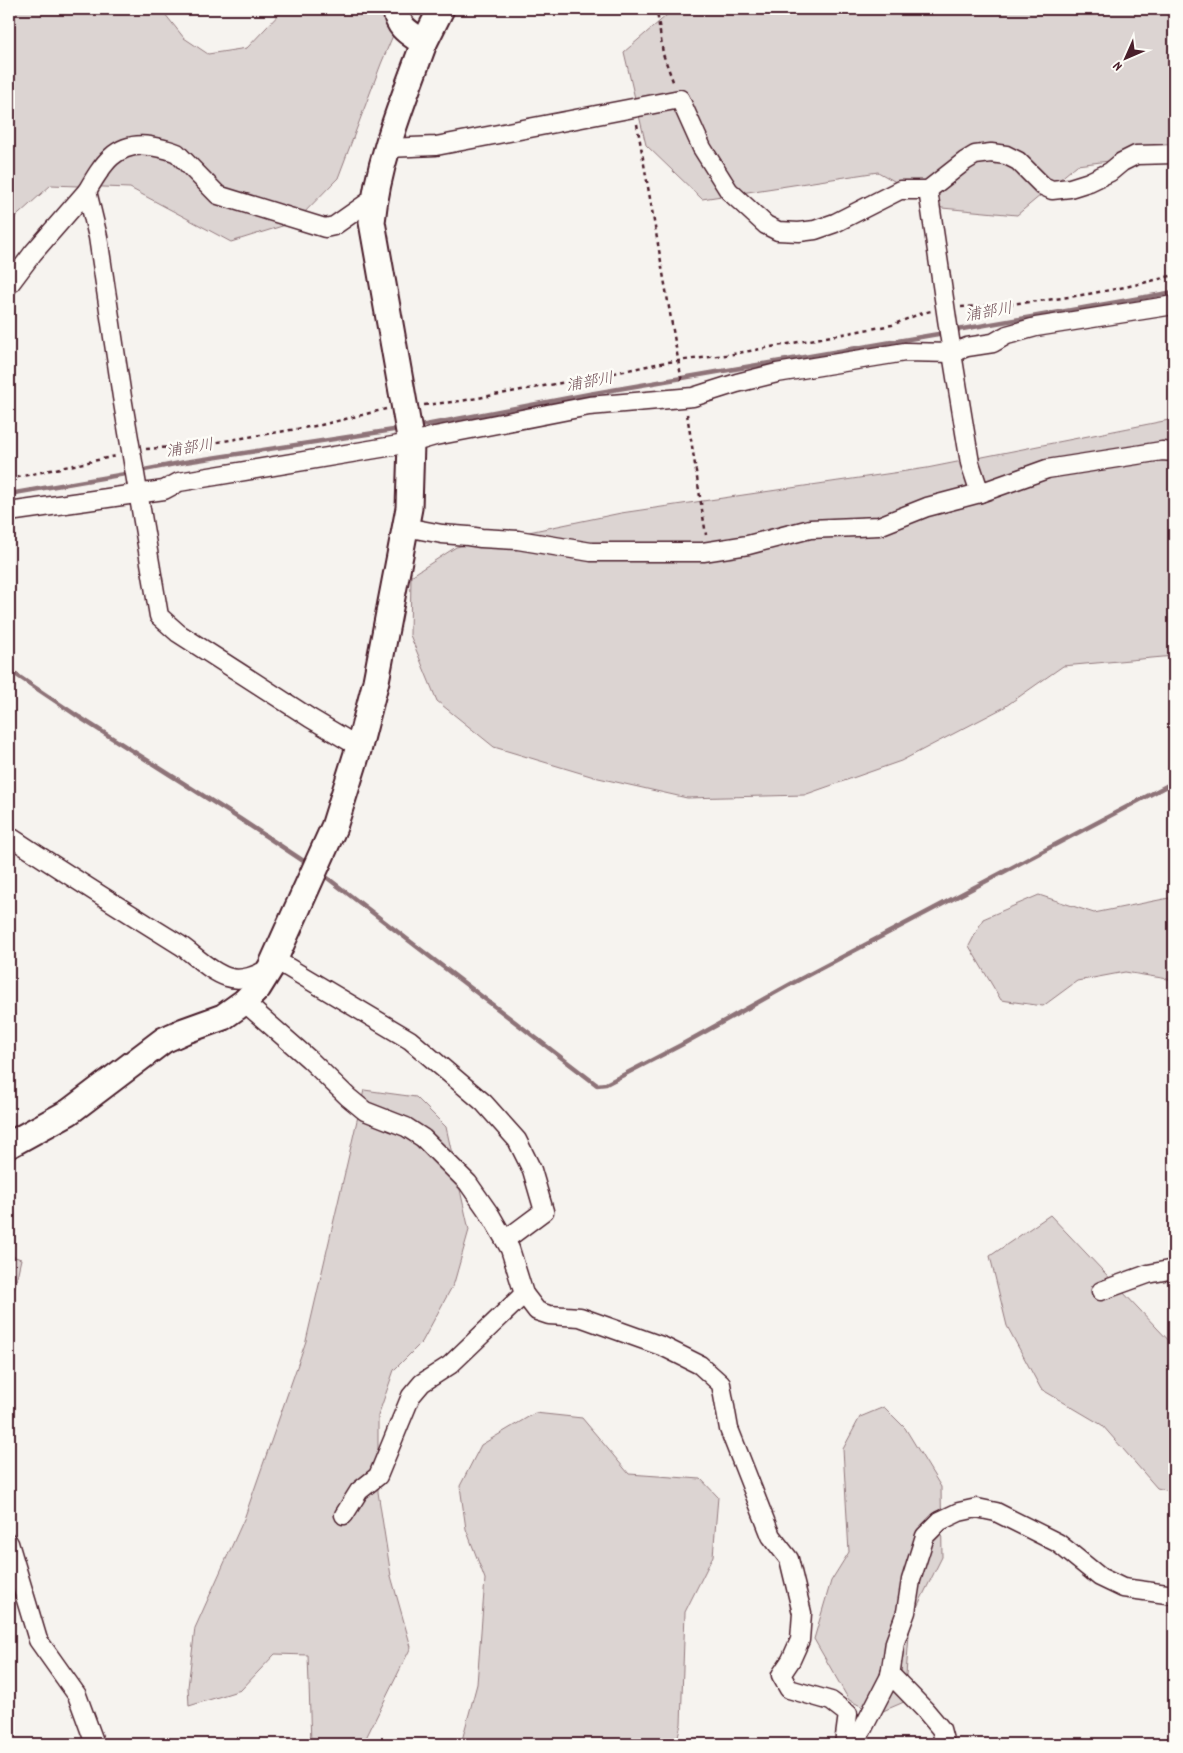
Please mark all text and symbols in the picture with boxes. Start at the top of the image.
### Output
north arrow [1100,32,1150,82]
text: N [1109,56,1128,75]
water label: 浦部川 [963,298,1015,328]
water label: 浦部川 [564,368,616,398]
water label: 浦部川 [164,434,216,464]

